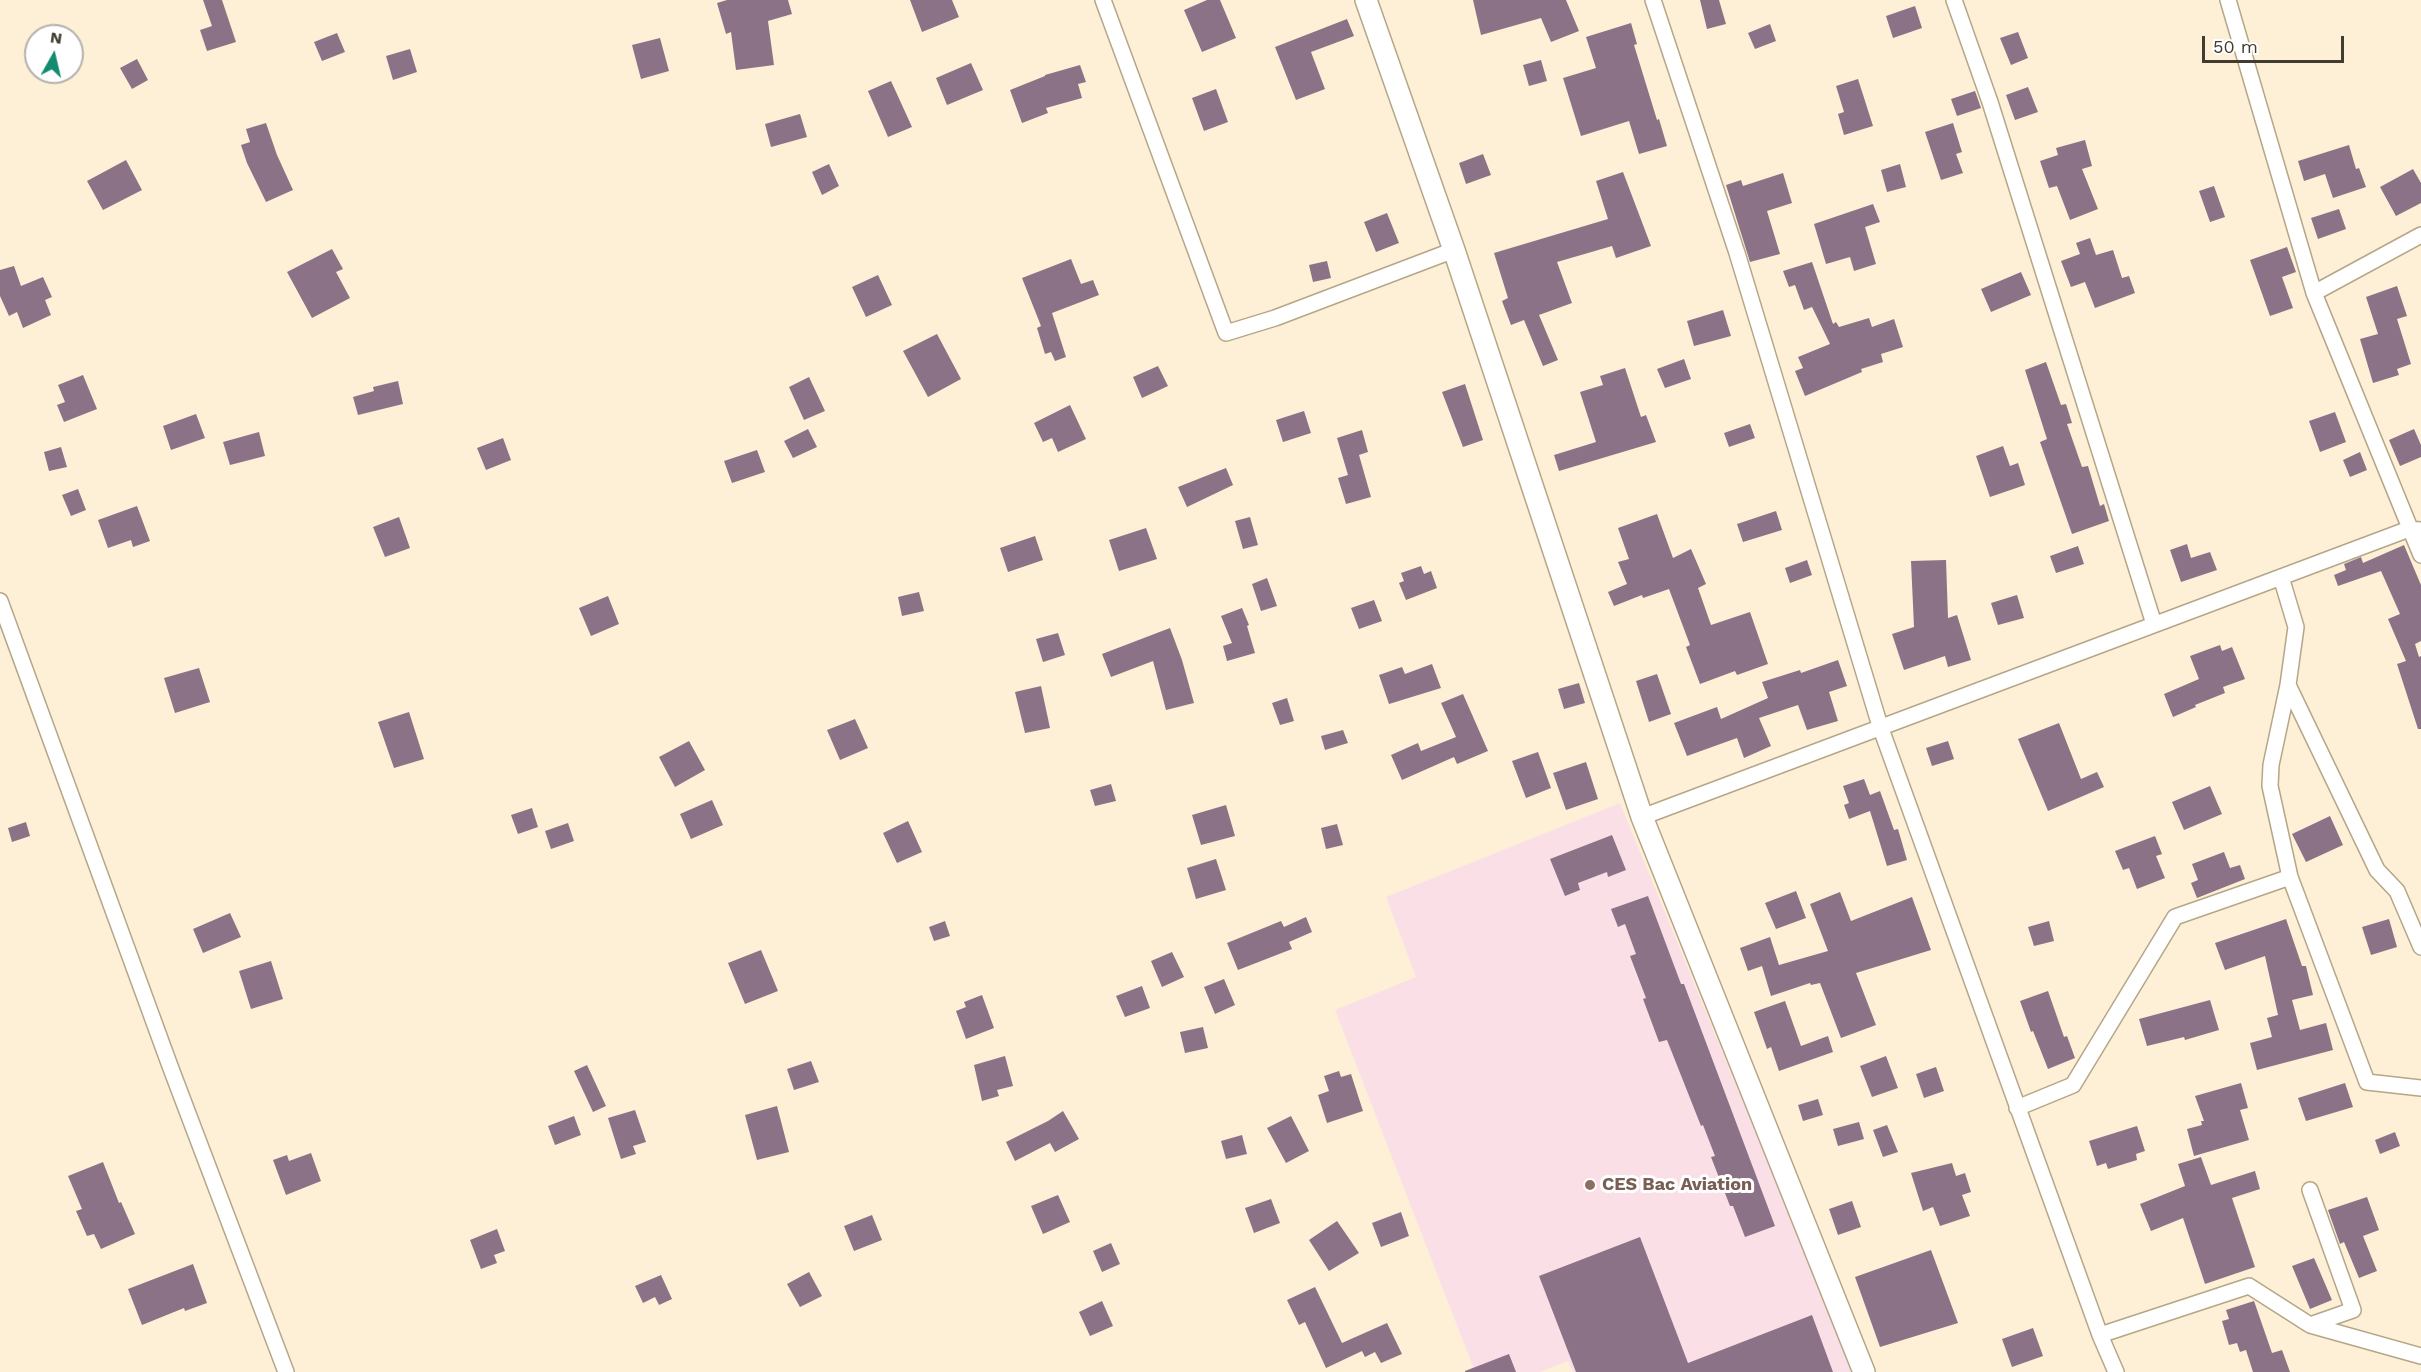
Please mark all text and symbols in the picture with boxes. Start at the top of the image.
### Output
north arrow [24,24,84,84]
scale bar [2205,24,2348,62]
text: N [49,27,63,48]
text: 50 m [2213,36,2258,57]
place label: CES Bac Aviation [1602,1174,1752,1196]
marker: CES Bac Aviation [1583,1178,1597,1192]

